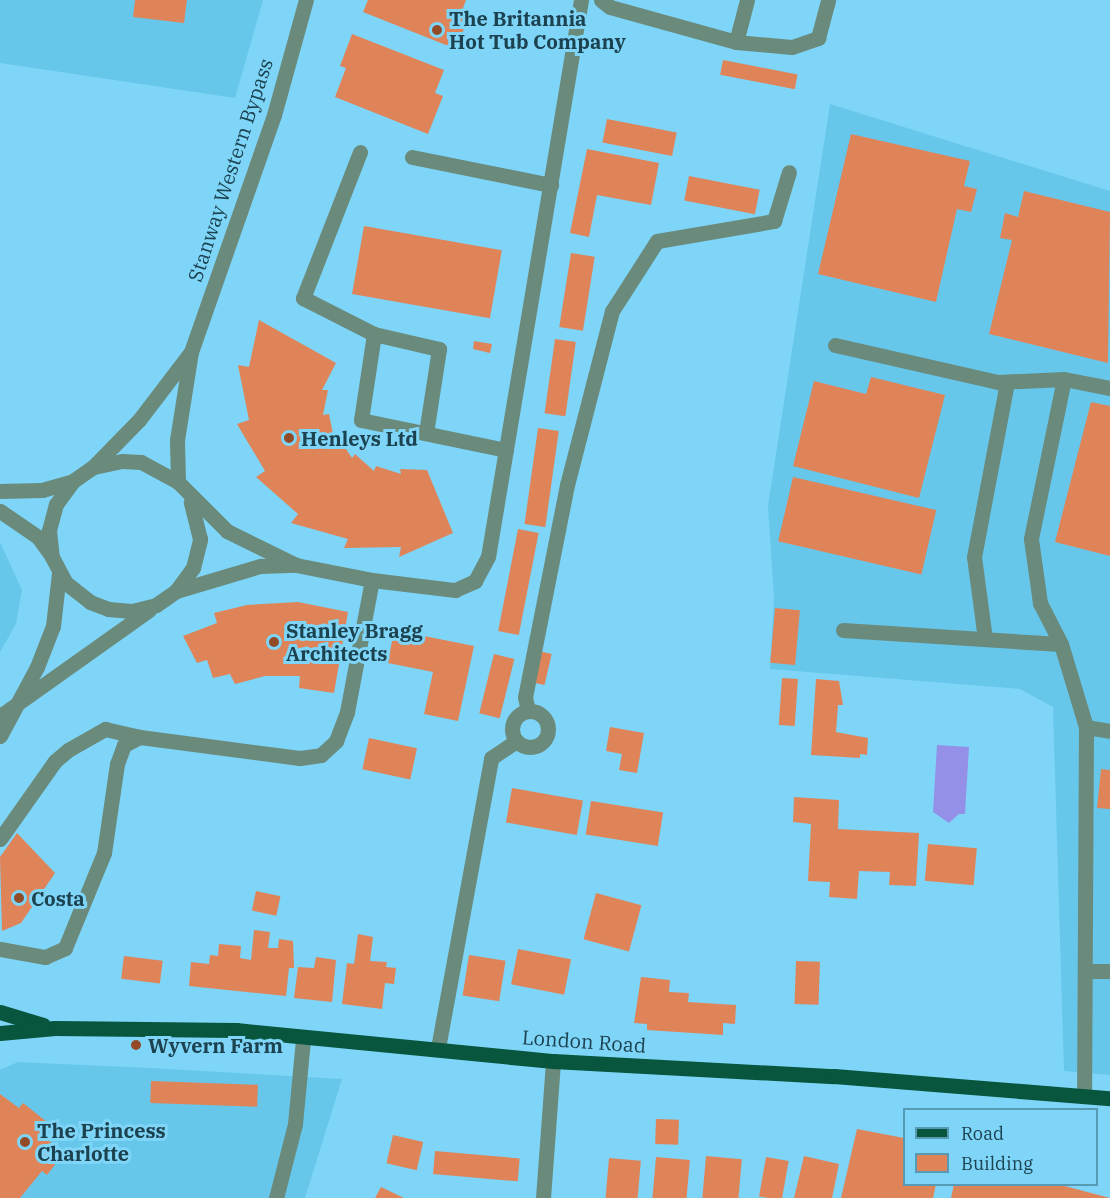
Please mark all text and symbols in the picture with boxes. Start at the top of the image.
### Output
place label: The Britannia Hot Tub Company [449,6,626,53]
marker: The Britannia Hot Tub Company [430,23,444,37]
street label: Stanway Western Bypass [183,55,277,285]
place label: Henleys Ltd [301,426,418,450]
marker: Henleys Ltd [282,431,296,445]
place label: Stanley Bragg Architects [286,618,423,665]
marker: Stanley Bragg Architects [267,635,281,649]
place label: Costa [31,886,85,910]
marker: Costa [12,891,26,905]
street label: London Road [521,1025,647,1057]
place label: Wyvern Farm [148,1033,283,1057]
marker: Wyvern Farm [129,1038,143,1052]
legend [903,1108,1098,1186]
place label: The Princess Charlotte [37,1118,166,1165]
text: Road [961,1122,1004,1145]
marker: The Princess Charlotte [18,1135,32,1149]
text: Building [961,1152,1033,1175]

